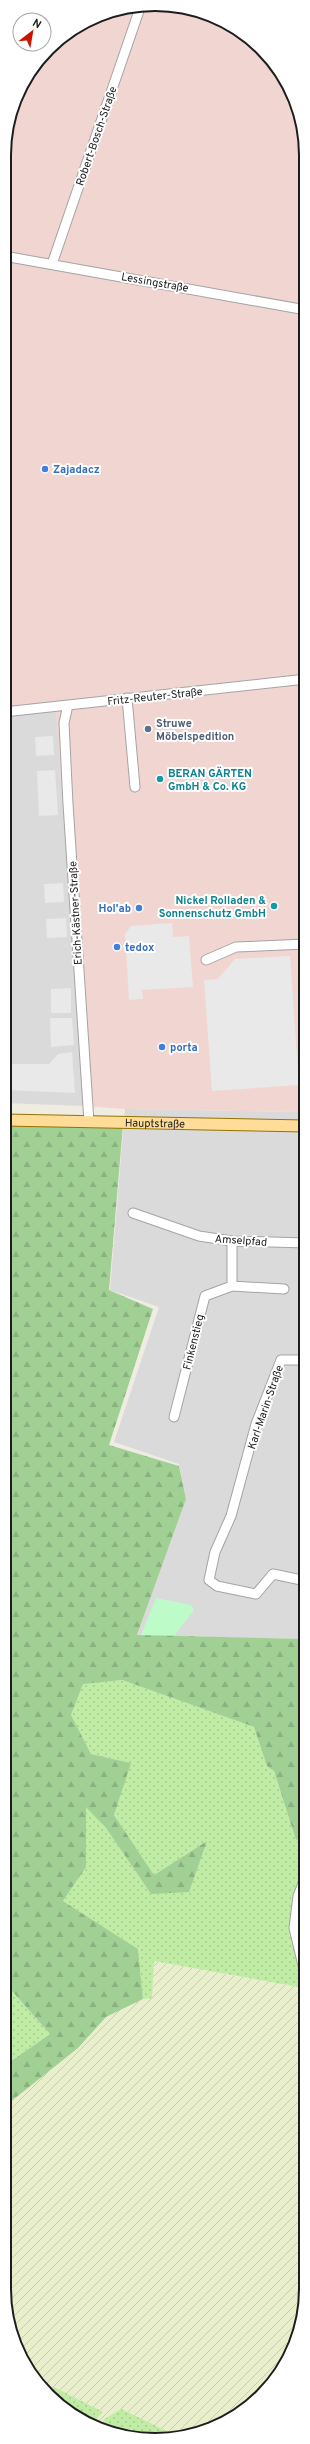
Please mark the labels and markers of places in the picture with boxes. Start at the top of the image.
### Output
place label: Zajadacz [53,463,100,477]
marker: Zajadacz [40,464,50,474]
place label: Struwe Möbelspedition [156,717,234,744]
marker: Struwe Möbelspedition [143,724,153,734]
place label: BERAN GÄRTEN GmbH & Co. KG [168,766,252,794]
marker: BERAN GÄRTEN GmbH & Co. KG [155,774,165,784]
place label: Nickel Rolladen & Sonnenschutz GmbH [159,894,266,921]
marker: Nickel Rolladen & Sonnenschutz GmbH [269,901,279,911]
place label: Hol'ab [98,902,131,916]
marker: Hol'ab [134,903,144,913]
place label: tedox [125,941,155,955]
marker: tedox [112,942,122,952]
place label: porta [170,1041,198,1055]
marker: porta [157,1042,167,1052]

